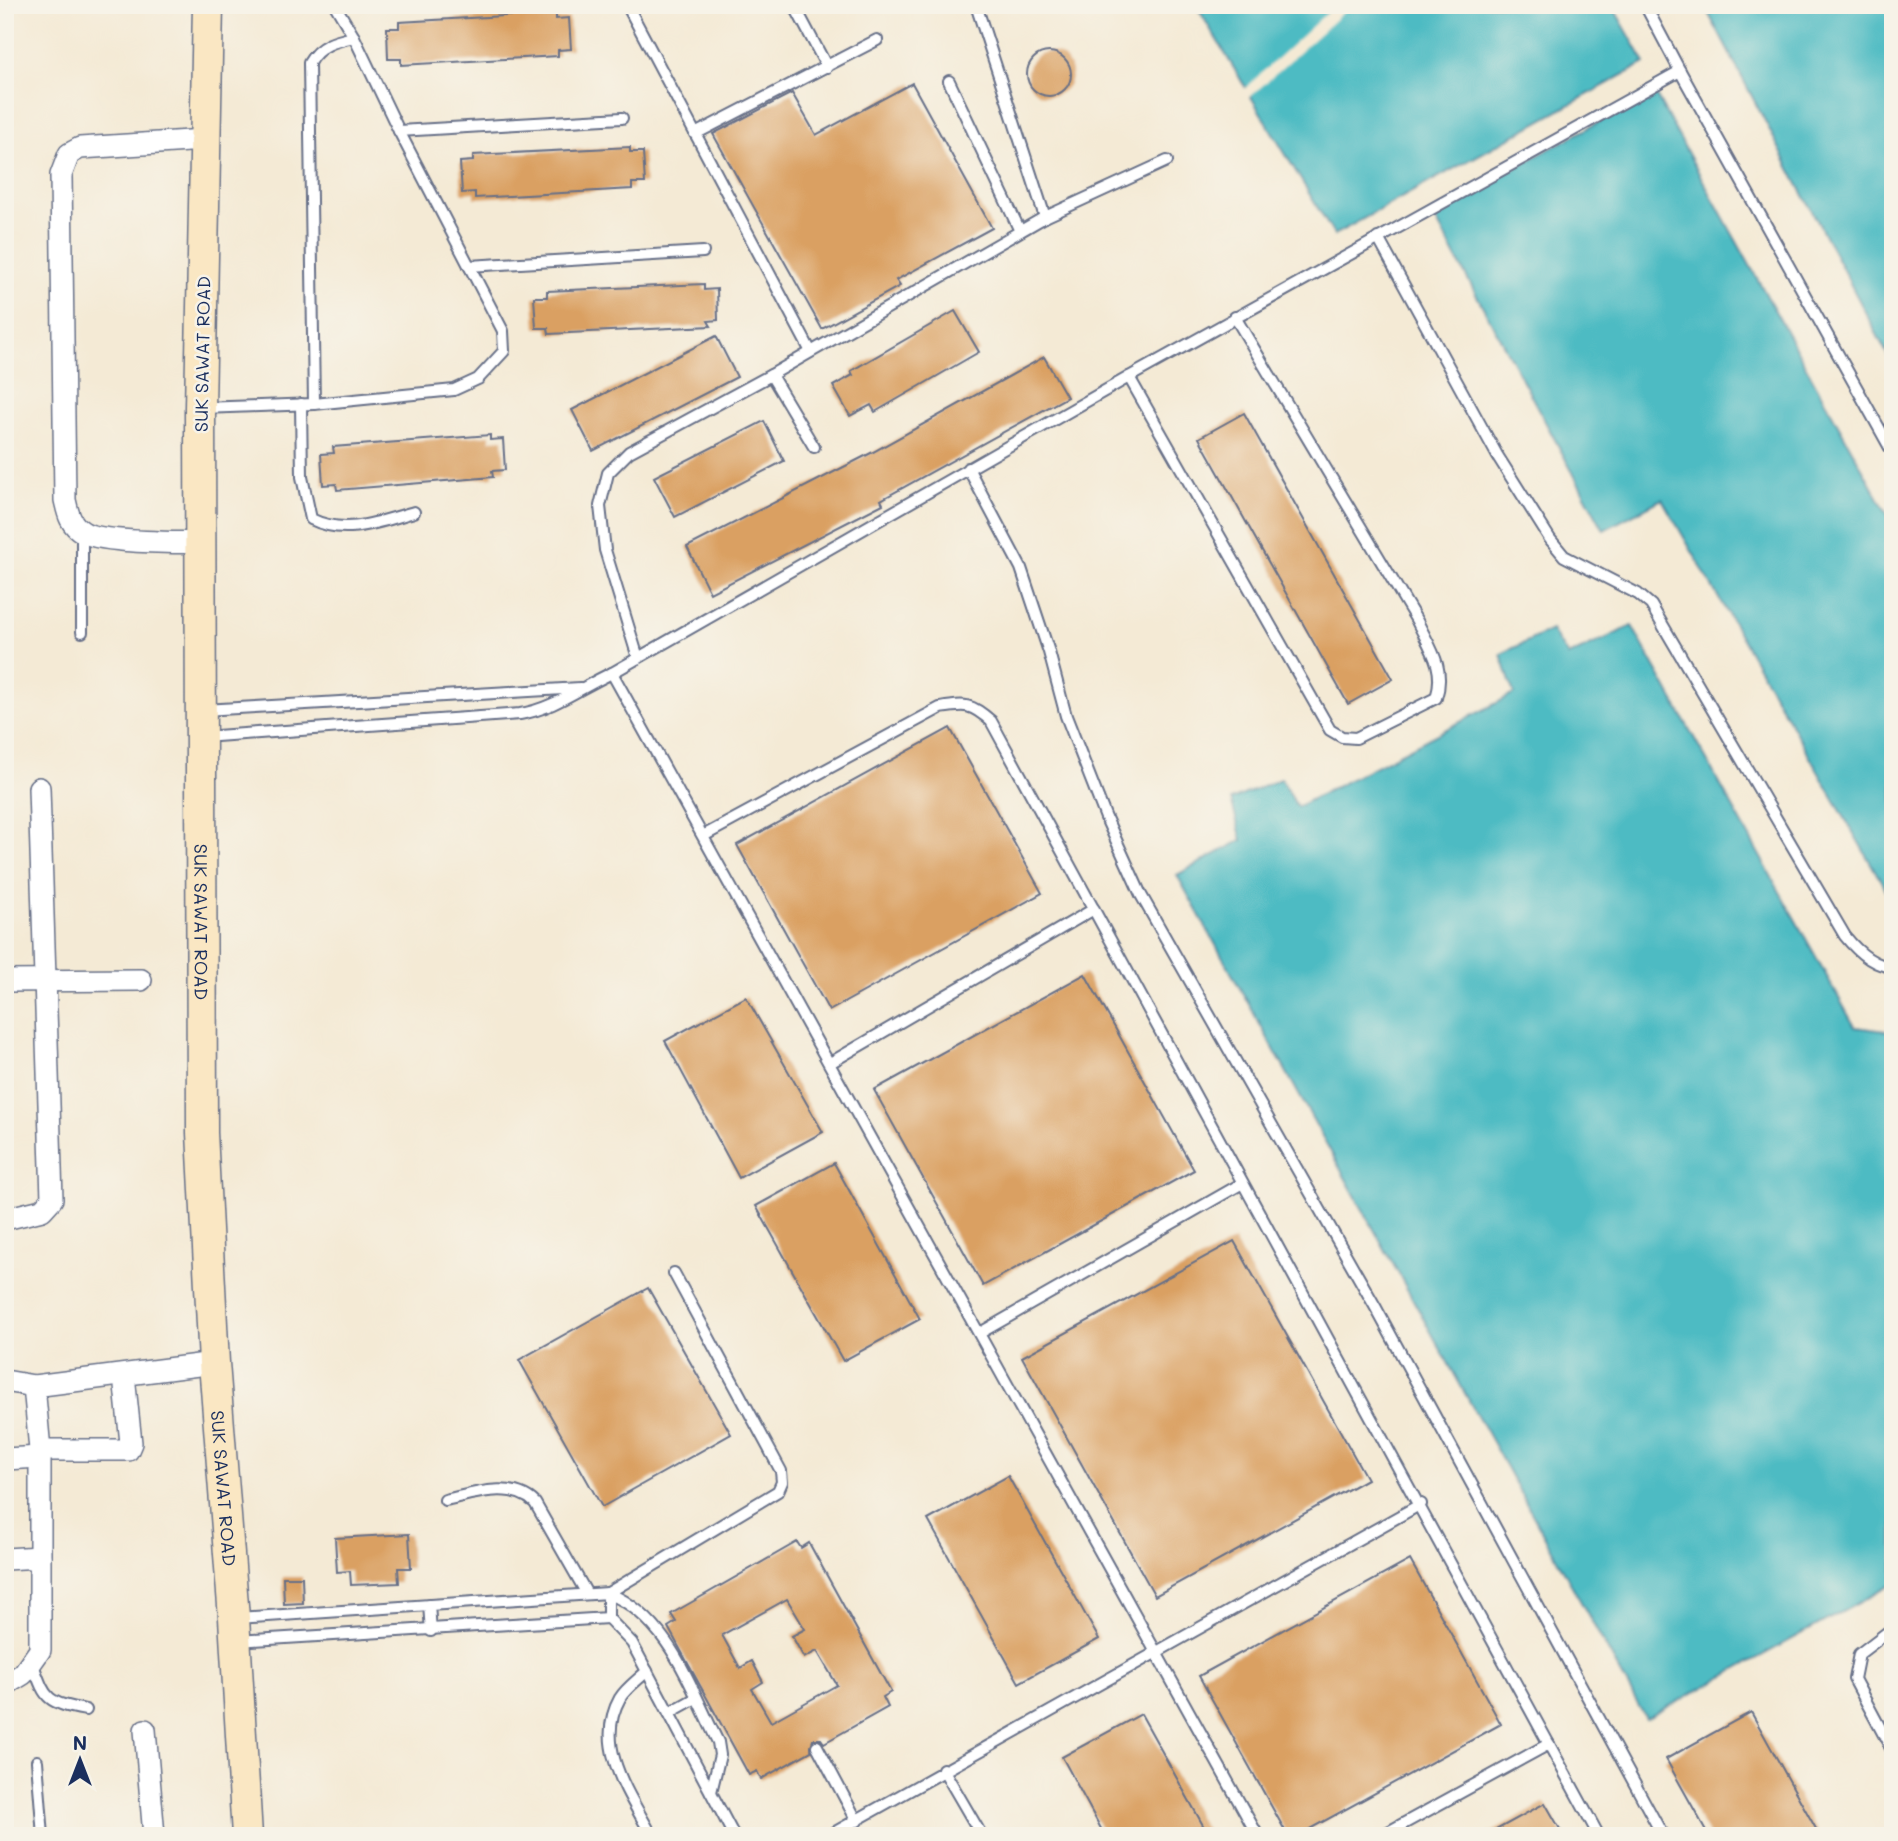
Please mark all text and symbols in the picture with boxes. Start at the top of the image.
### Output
street label: SUK SAWAT ROAD [189,276,215,432]
street label: SUK SAWAT ROAD [189,844,214,1000]
street label: SUK SAWAT ROAD [206,1409,242,1567]
north arrow [46,1726,116,1796]
text: N [73,1730,87,1755]

